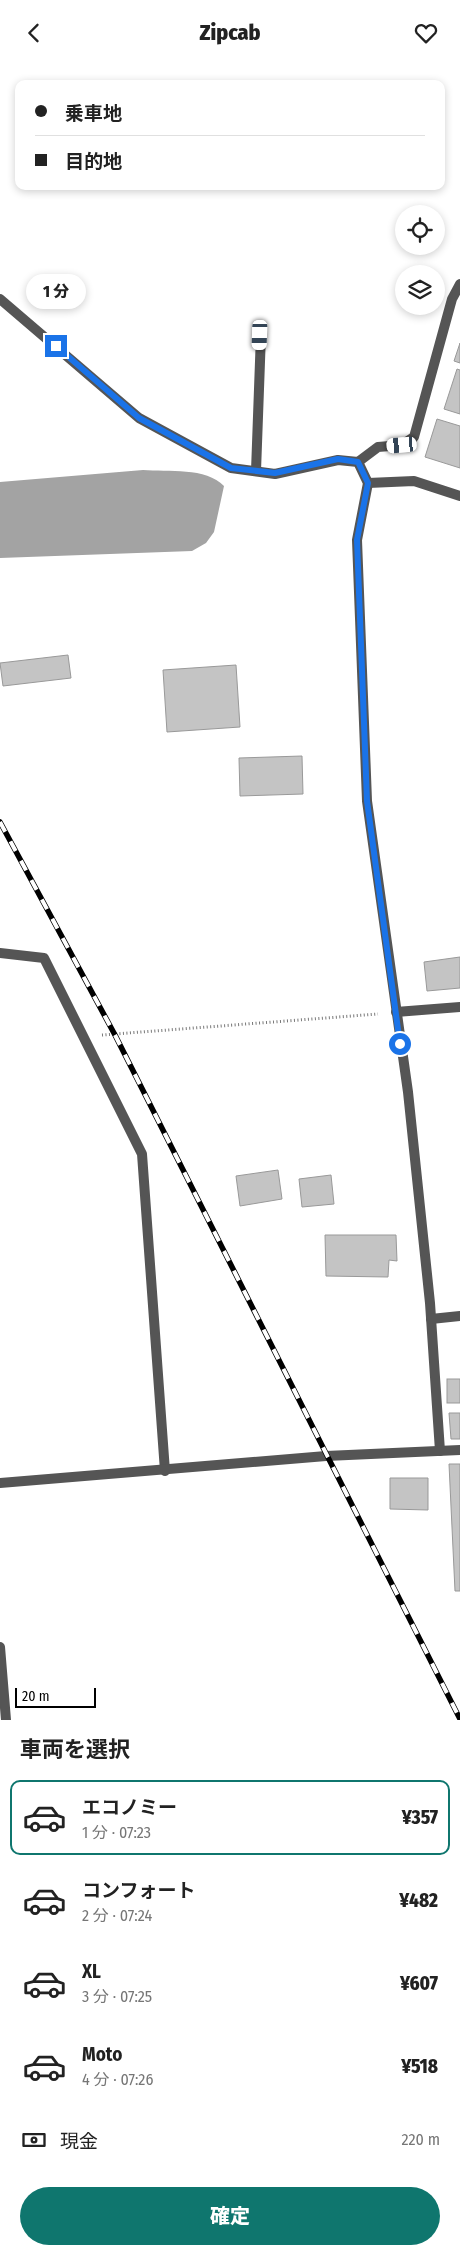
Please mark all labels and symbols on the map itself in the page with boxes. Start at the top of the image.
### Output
callout: 1 分 [26,273,86,309]
car [251,320,268,350]
route end [45,335,67,357]
car [386,436,417,454]
route start [389,1033,411,1055]
scale bar [15,1685,96,1708]

